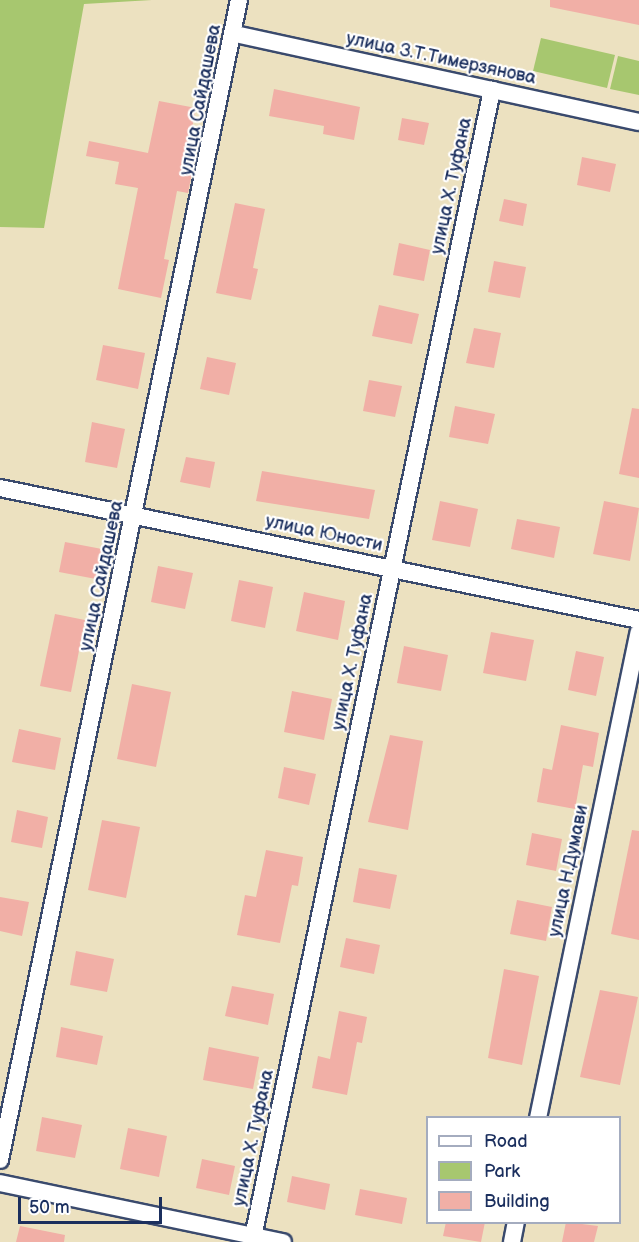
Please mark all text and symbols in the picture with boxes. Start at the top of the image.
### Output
street label: улица Сайдашева [176,23,226,177]
street label: улица З.Т.Тимерзянова [344,28,538,90]
street label: улица Х. Туфана [427,116,477,256]
street label: улица Сайдашева [75,499,129,653]
street label: улица Юности [263,511,385,557]
street label: улица Х. Туфана [328,592,378,732]
street label: улица Н.Думави [544,803,594,939]
street label: улица Х. Туфана [229,1068,279,1208]
legend [426,1116,621,1224]
text: Road [484,1131,528,1152]
text: Park [484,1161,520,1182]
scale bar [21,1185,165,1223]
text: Building [484,1191,550,1212]
text: 50 m [29,1197,70,1218]

